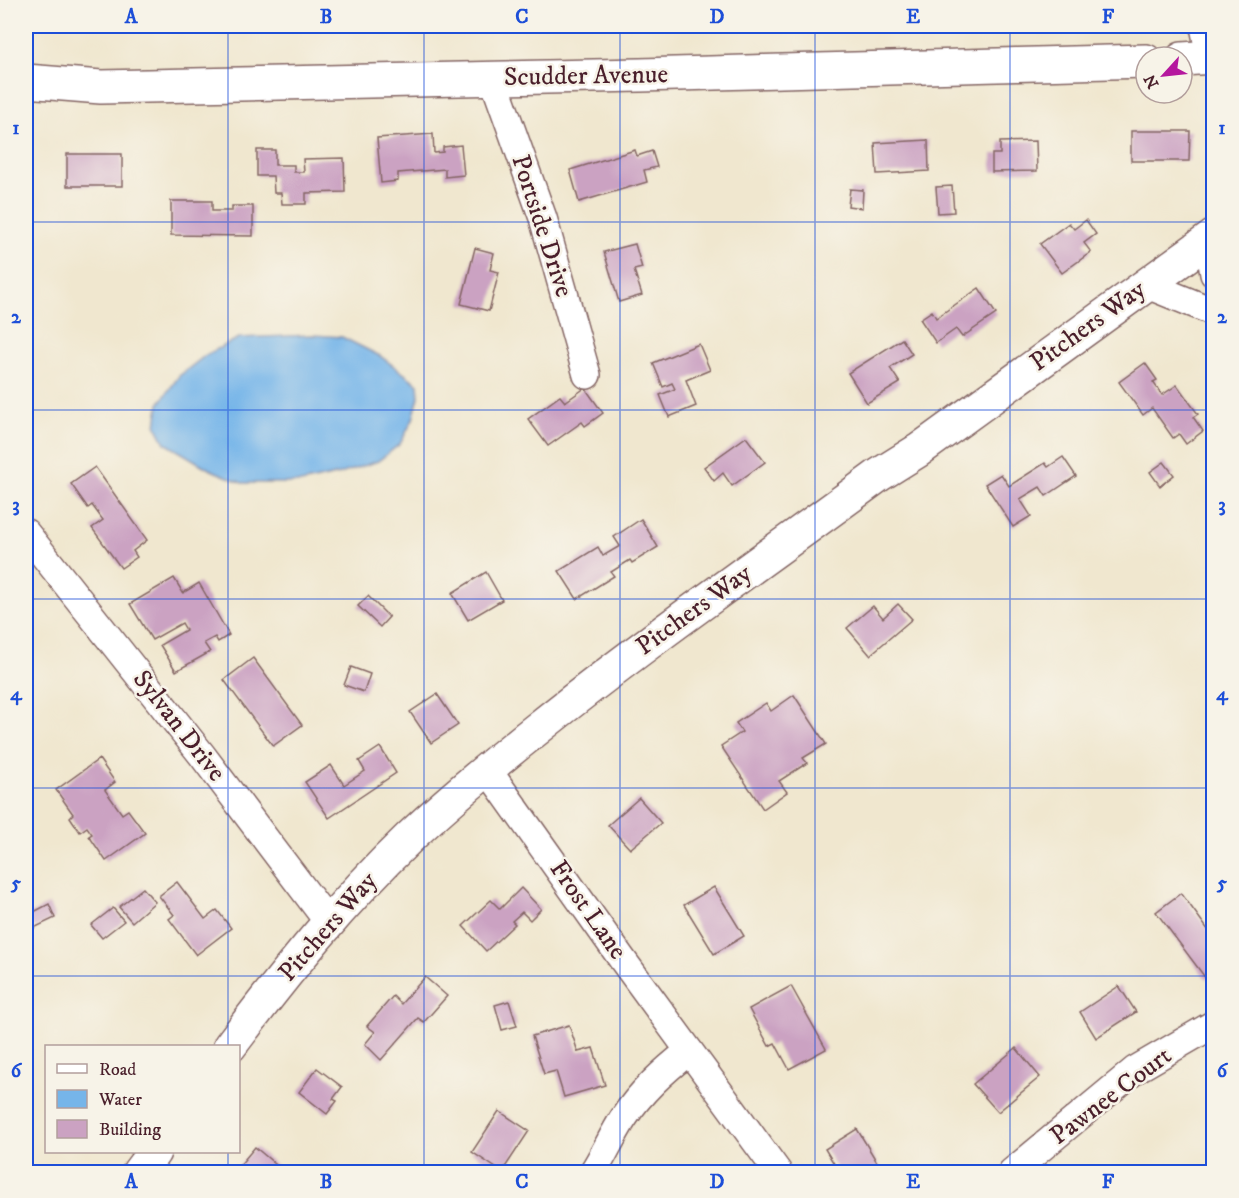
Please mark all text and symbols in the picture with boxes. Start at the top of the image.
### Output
text: A [124,5,139,30]
text: B [320,5,332,30]
text: C [515,5,529,30]
text: D [710,5,725,30]
text: E [906,5,920,30]
text: F [1102,5,1115,30]
north arrow [1134,45,1194,105]
street label: Scudder Avenue [504,58,668,94]
text: N [1140,71,1163,92]
text: 1 [12,116,20,141]
text: 1 [1218,116,1226,141]
street label: Portside Drive [503,151,581,301]
street label: Pitchers Way [1024,273,1153,379]
text: 2 [11,305,22,330]
text: 2 [1217,305,1228,330]
text: 3 [12,493,20,518]
text: 3 [1218,493,1226,518]
street label: Pitchers Way [630,557,759,663]
street label: Sylvan Drive [125,664,233,788]
text: 4 [10,682,23,707]
text: 4 [1216,682,1229,707]
street label: Frost Lane [542,854,634,966]
street label: Pitchers Way [271,865,385,989]
text: 5 [10,871,21,896]
text: 5 [1216,871,1227,896]
street label: Pawnee Court [1044,1040,1178,1152]
legend [45,1045,240,1153]
text: 6 [11,1059,23,1084]
text: Road [99,1059,136,1081]
text: 6 [1217,1059,1229,1084]
text: Water [98,1089,142,1111]
text: Building [99,1119,161,1141]
text: A [124,1170,139,1195]
text: B [320,1170,332,1195]
text: C [515,1170,529,1195]
text: D [710,1170,725,1195]
text: E [906,1170,920,1195]
text: F [1102,1170,1115,1195]

